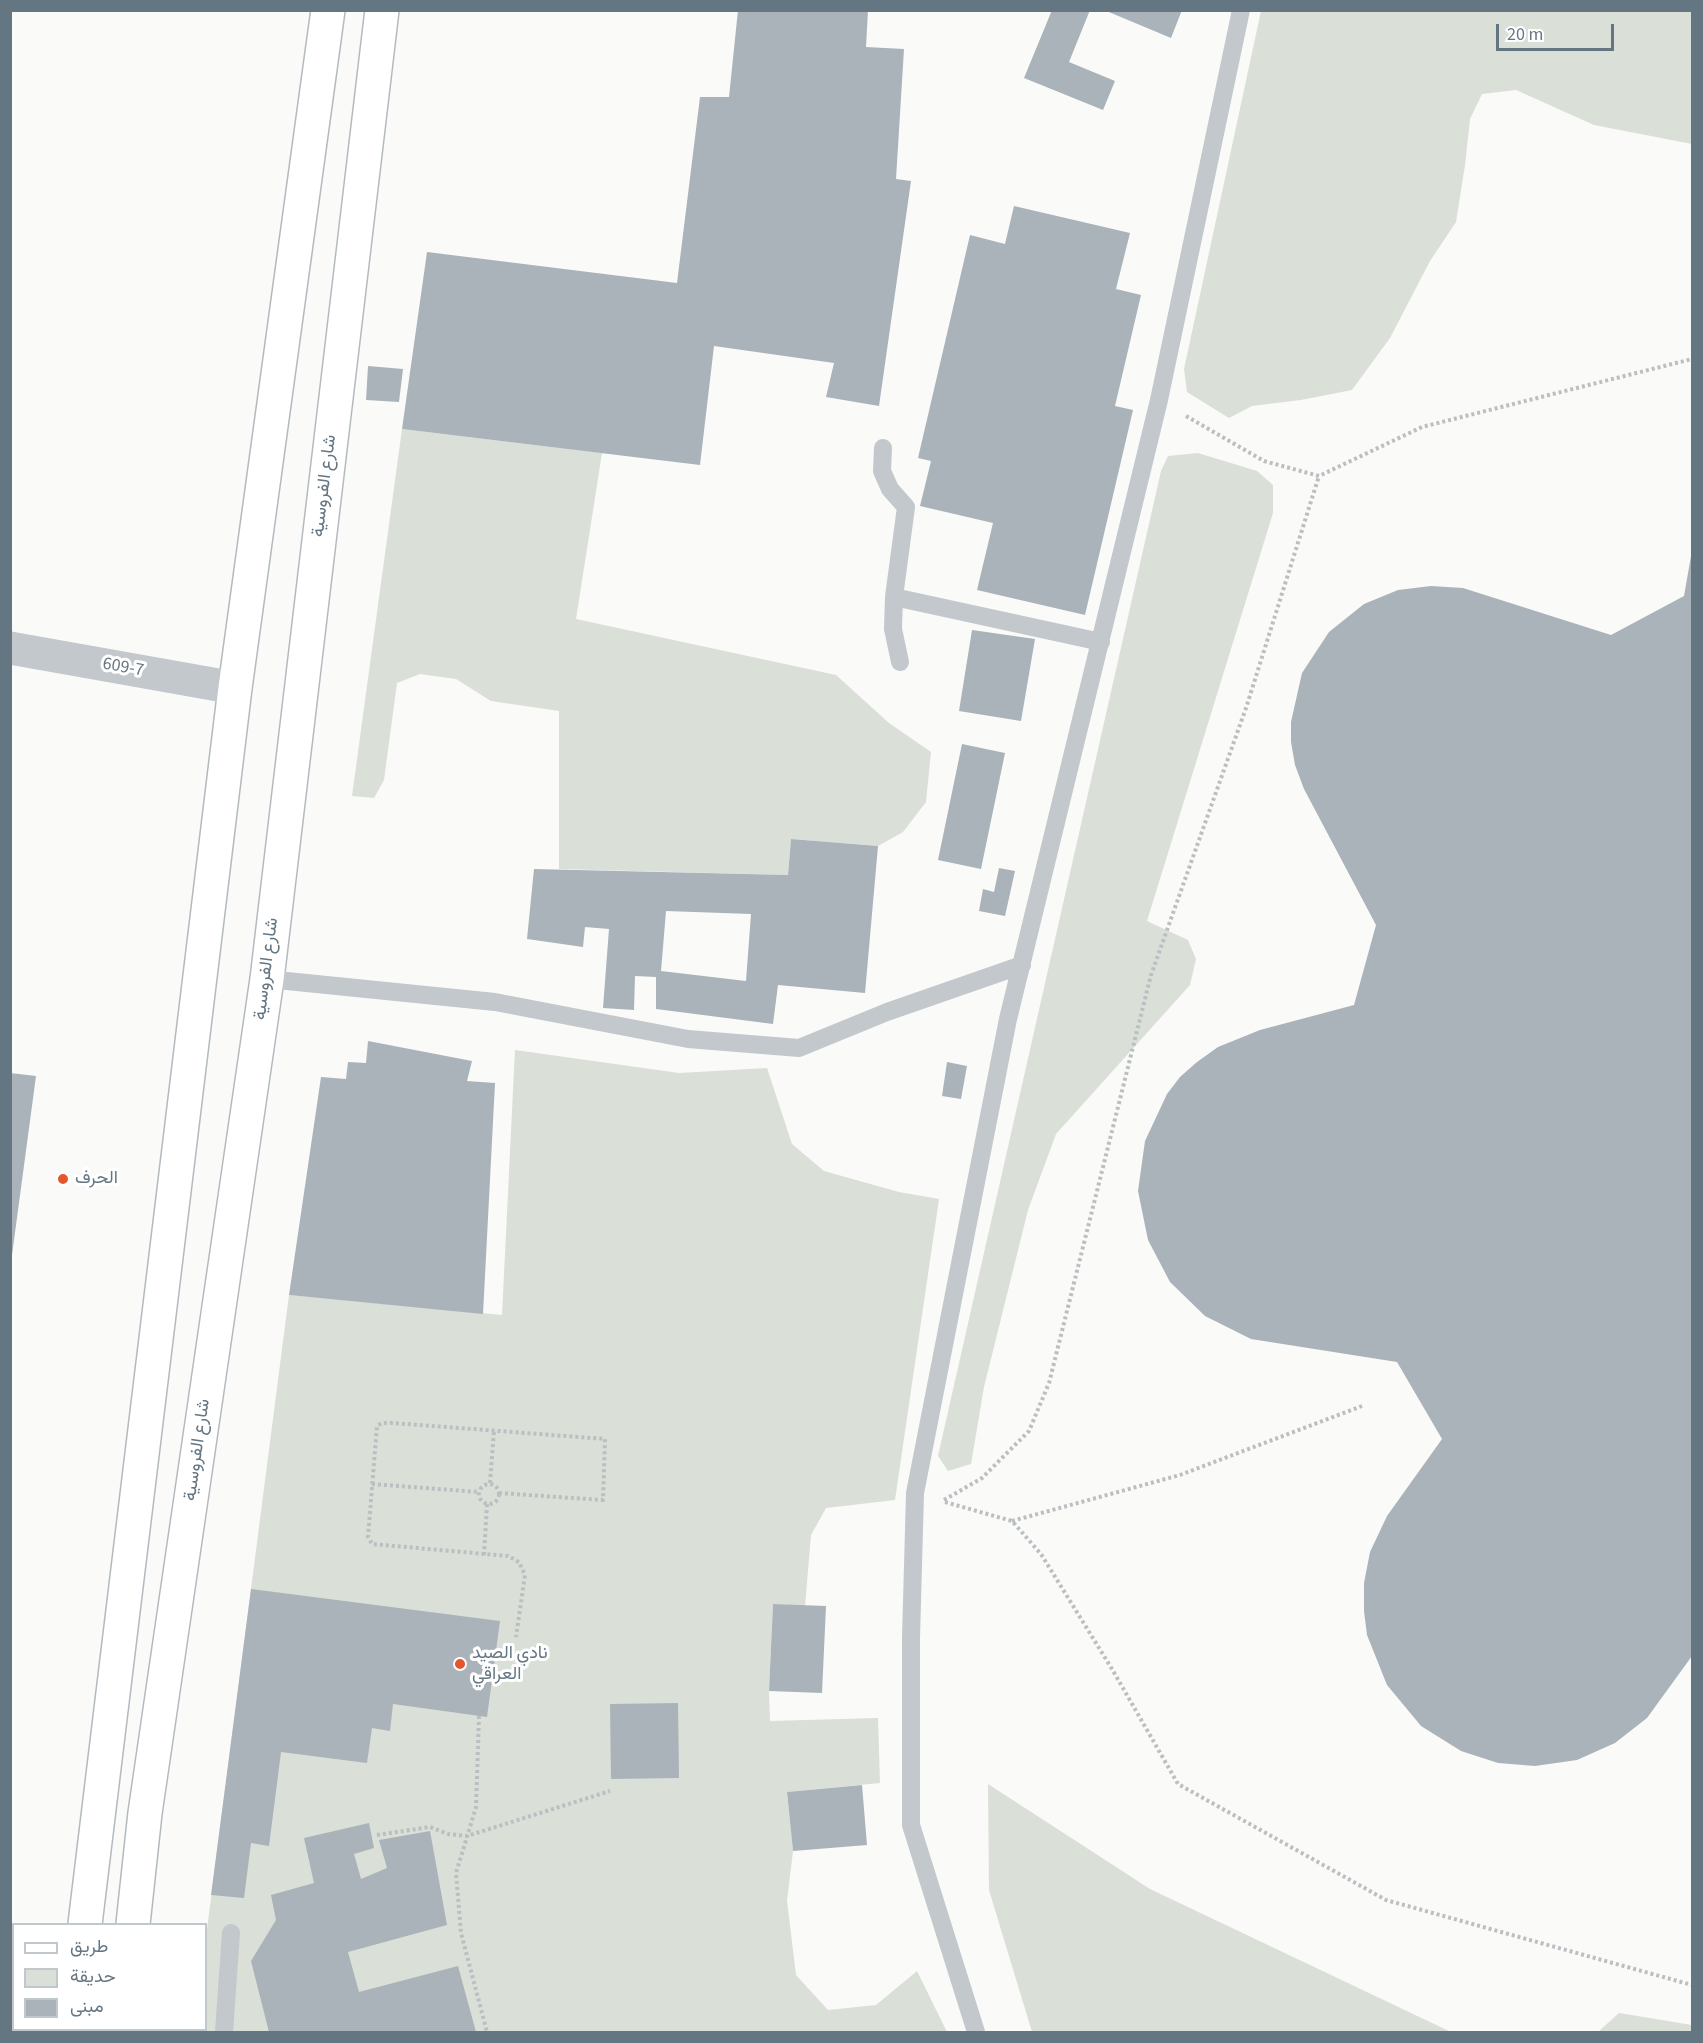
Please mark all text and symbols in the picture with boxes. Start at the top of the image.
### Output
scale bar [1499,12,1618,50]
text: 20 m [1507,22,1543,47]
street label: شارع الفروسية [308,434,342,538]
street label: 609-7 [101,654,145,682]
street label: شارع الفروسية [250,917,284,1021]
place label: الحرف [75,1168,118,1190]
marker: الحرف [56,1172,70,1186]
street label: شارع الفروسية [180,1398,216,1502]
place label: نادي الصيد العراقي [472,1643,548,1686]
marker: نادي الصيد العراقي [453,1657,467,1671]
legend [12,1923,207,2031]
text: طريق [70,1934,108,1959]
text: حديقة [70,1964,116,1989]
text: مبنى [70,1994,104,2019]

